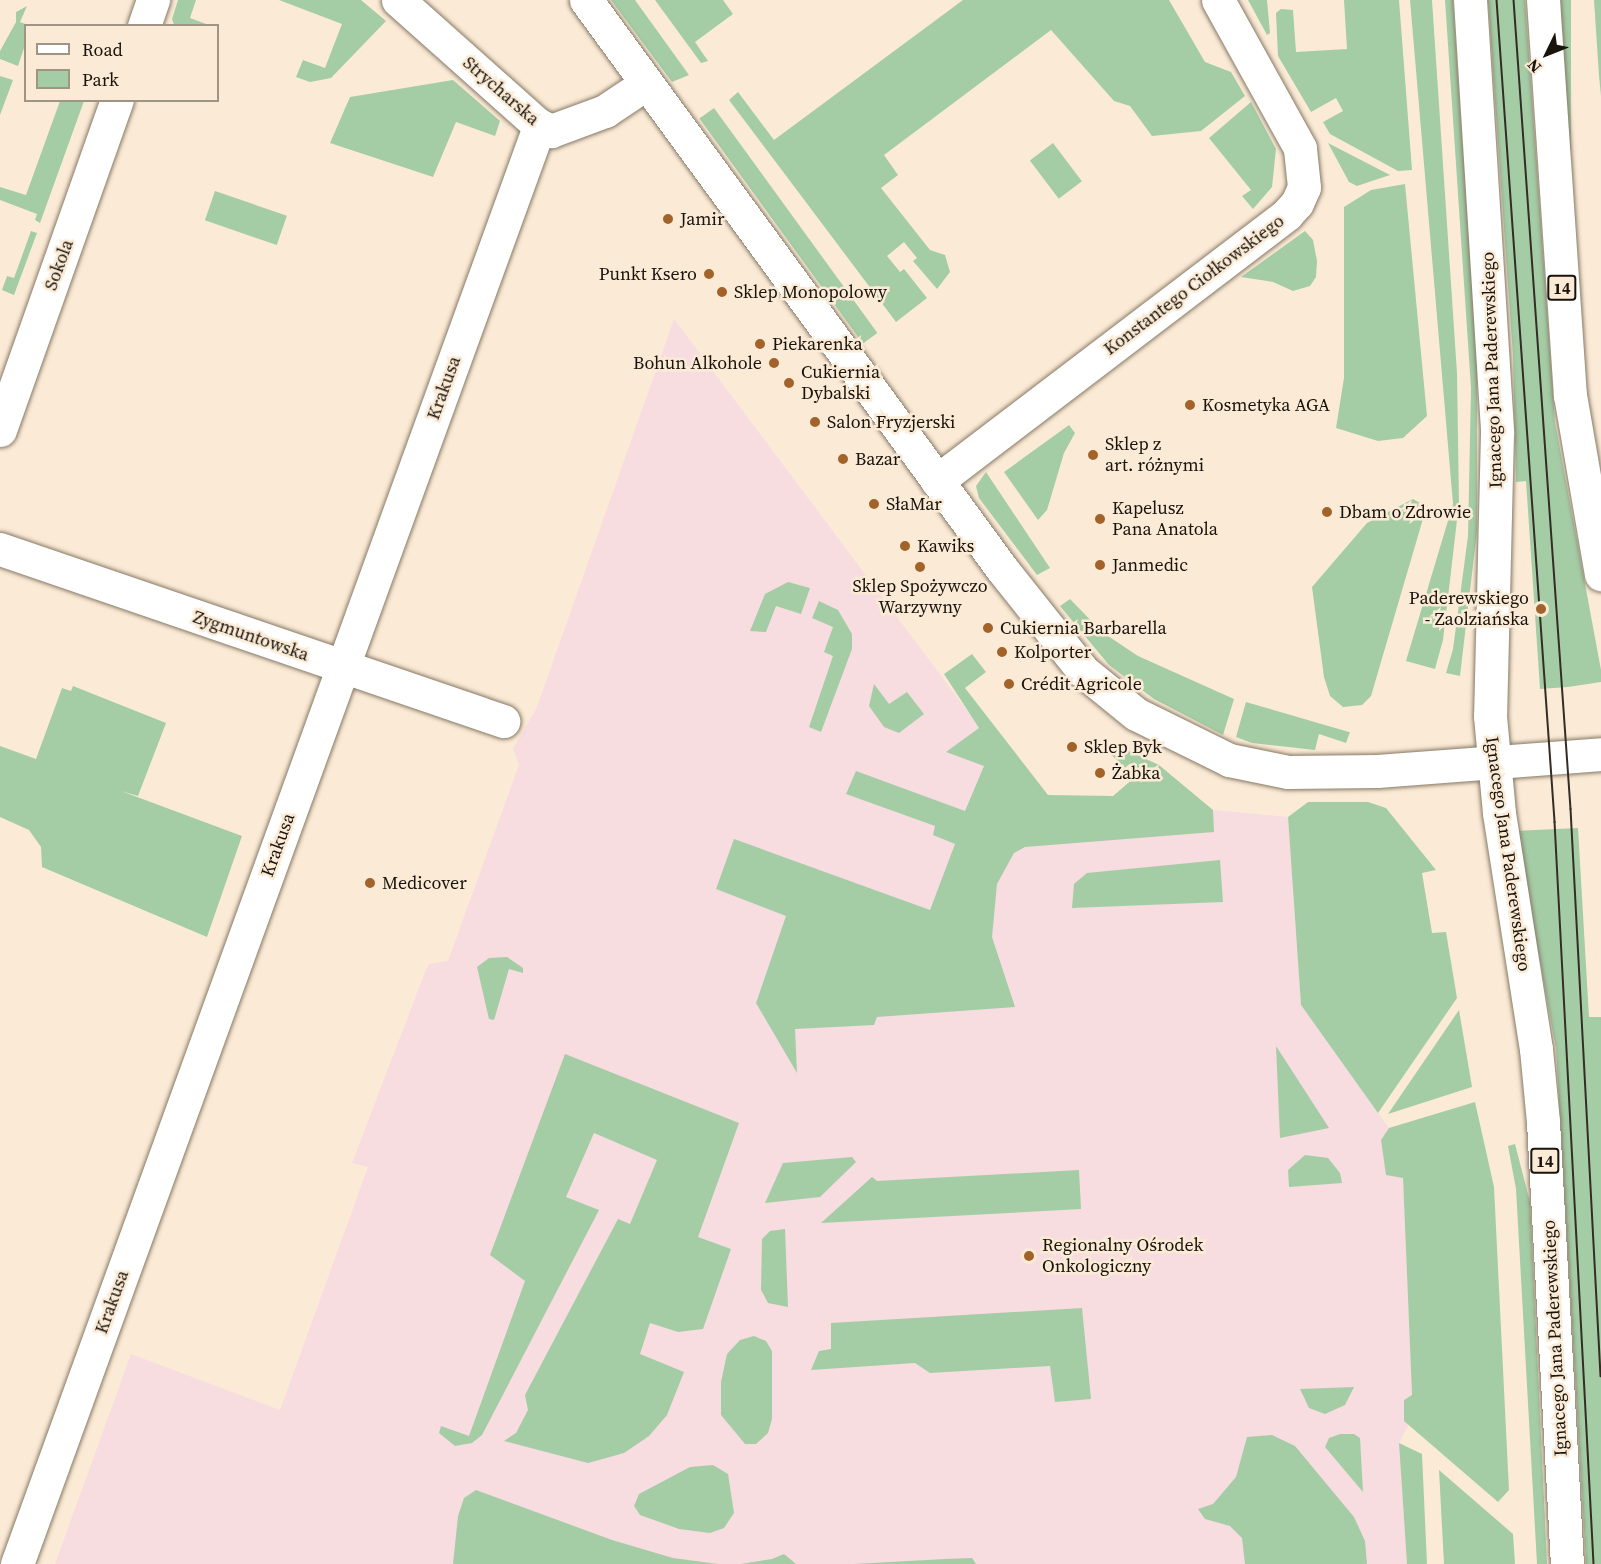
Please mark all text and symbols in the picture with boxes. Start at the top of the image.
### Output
legend [24,24,219,102]
north arrow [1517,24,1577,84]
text: Road [82,37,123,62]
street label: Strycharska [458,52,544,130]
text: N [1522,55,1546,78]
text: Park [82,67,119,92]
place label: Jamir [680,208,725,230]
street label: Konstantego Ciołkowskiego [1100,210,1288,360]
marker: Jamir [661,212,675,226]
street label: Sokola [40,237,78,293]
street label: Ignacego Jana Paderewskiego [1477,251,1507,489]
place label: Punkt Ksero [599,263,697,285]
marker: Punkt Ksero [702,267,716,281]
road number: 14 [1547,275,1577,301]
place label: Sklep Monopolowy [734,281,887,303]
marker: Sklep Monopolowy [715,285,729,299]
place label: Piekarenka [772,333,863,355]
marker: Piekarenka [753,337,767,351]
place label: Bohun Alkohole [633,352,762,374]
street label: Krakusa [423,353,465,423]
marker: Bohun Alkohole [767,356,781,370]
place label: Cukiernia Dybalski [801,362,880,404]
marker: Cukiernia Dybalski [782,376,796,390]
place label: Kosmetyka AGA [1202,394,1330,416]
marker: Kosmetyka AGA [1183,398,1197,412]
place label: Salon Fryzjerski [827,411,955,433]
marker: Salon Fryzjerski [808,415,822,429]
place label: Sklep z art. różnymi [1105,434,1204,476]
place label: Bazar [855,448,900,470]
marker: Sklep z art. różnymi [1086,448,1100,462]
marker: Bazar [836,452,850,466]
place label: SłaMar [886,493,942,515]
marker: SłaMar [867,497,881,511]
place label: Kapelusz Pana Anatola [1112,498,1218,540]
place label: Dbam o Zdrowie [1339,501,1471,523]
marker: Dbam o Zdrowie [1320,505,1334,519]
marker: Kapelusz Pana Anatola [1093,512,1107,526]
place label: Kawiks [917,535,974,557]
marker: Kawiks [898,539,912,553]
place label: Janmedic [1112,554,1188,576]
marker: Janmedic [1093,558,1107,572]
marker: Sklep Spożywczo Warzywny [913,560,927,574]
place label: Sklep Spożywczo Warzywny [852,576,988,618]
place label: Paderewskiego - Zaolziańska [1409,588,1529,630]
marker: Paderewskiego - Zaolziańska [1534,602,1548,616]
street label: Zygmuntowska [190,606,312,666]
place label: Cukiernia Barbarella [1000,617,1167,639]
marker: Cukiernia Barbarella [981,621,995,635]
place label: Kolporter [1014,641,1091,663]
marker: Kolporter [995,645,1009,659]
place label: Crédit Agricole [1021,673,1142,695]
marker: Crédit Agricole [1002,677,1016,691]
street label: Ignacego Jana Paderewskiego [1481,735,1535,973]
place label: Sklep Byk [1084,736,1162,758]
marker: Sklep Byk [1065,740,1079,754]
place label: Żabka [1112,762,1160,784]
marker: Żabka [1093,766,1107,780]
street label: Krakusa [257,810,299,880]
place label: Medicover [382,872,467,894]
marker: Medicover [363,876,377,890]
road number: 14 [1530,1148,1560,1174]
street label: Ignacego Jana Paderewskiego [1538,1219,1572,1457]
place label: Regionalny Ośrodek Onkologiczny [1042,1235,1203,1278]
marker: Regionalny Ośrodek Onkologiczny [1020,1247,1038,1265]
street label: Krakusa [91,1267,133,1337]

